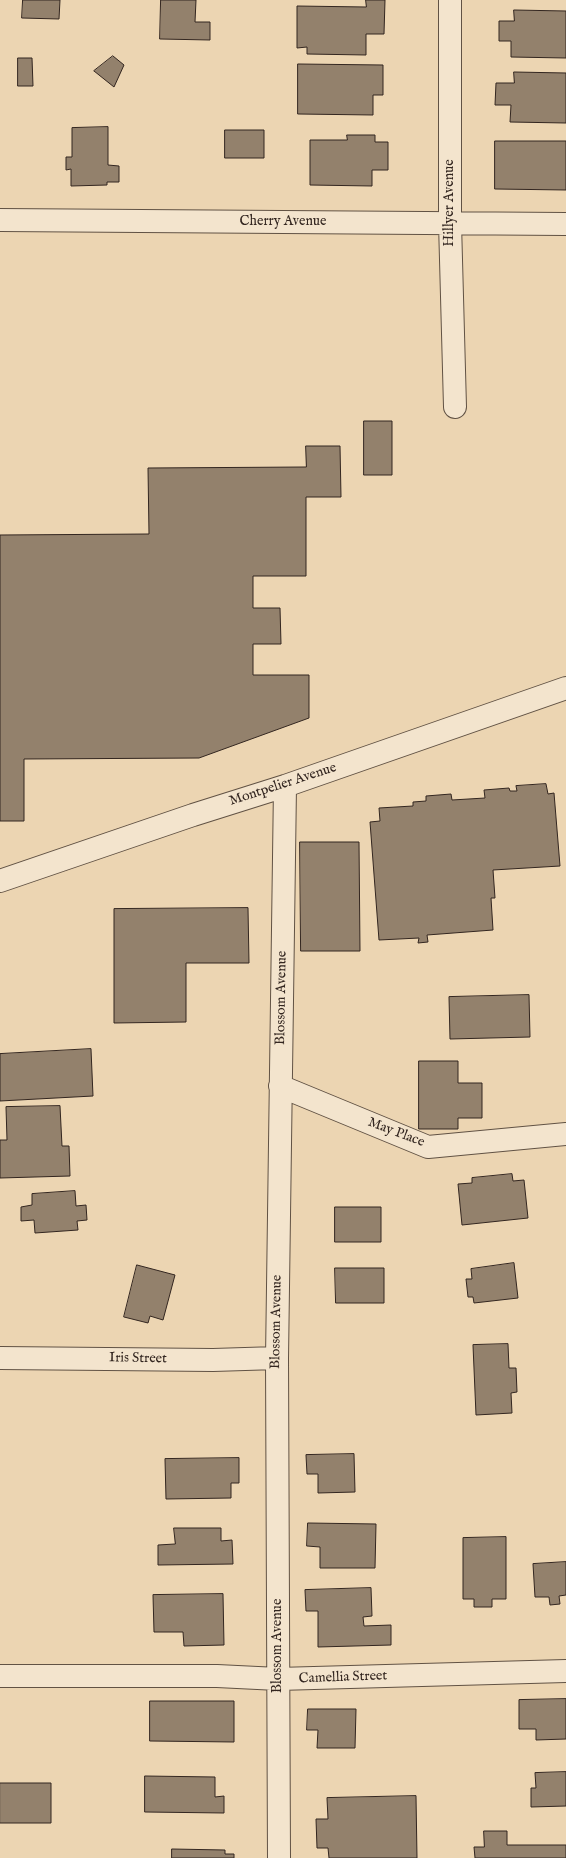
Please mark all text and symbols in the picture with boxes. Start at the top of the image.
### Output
street label: Hillyer Avenue [442,159,458,247]
street label: Cherry Avenue [240,214,326,230]
street label: Montpelier Avenue [227,760,339,810]
street label: Blossom Avenue [273,951,291,1045]
street label: May Place [365,1115,427,1151]
street label: Blossom Avenue [268,1275,286,1369]
street label: Iris Street [109,1350,167,1368]
street label: Blossom Avenue [270,1599,286,1693]
street label: Camellia Street [298,1668,388,1688]

